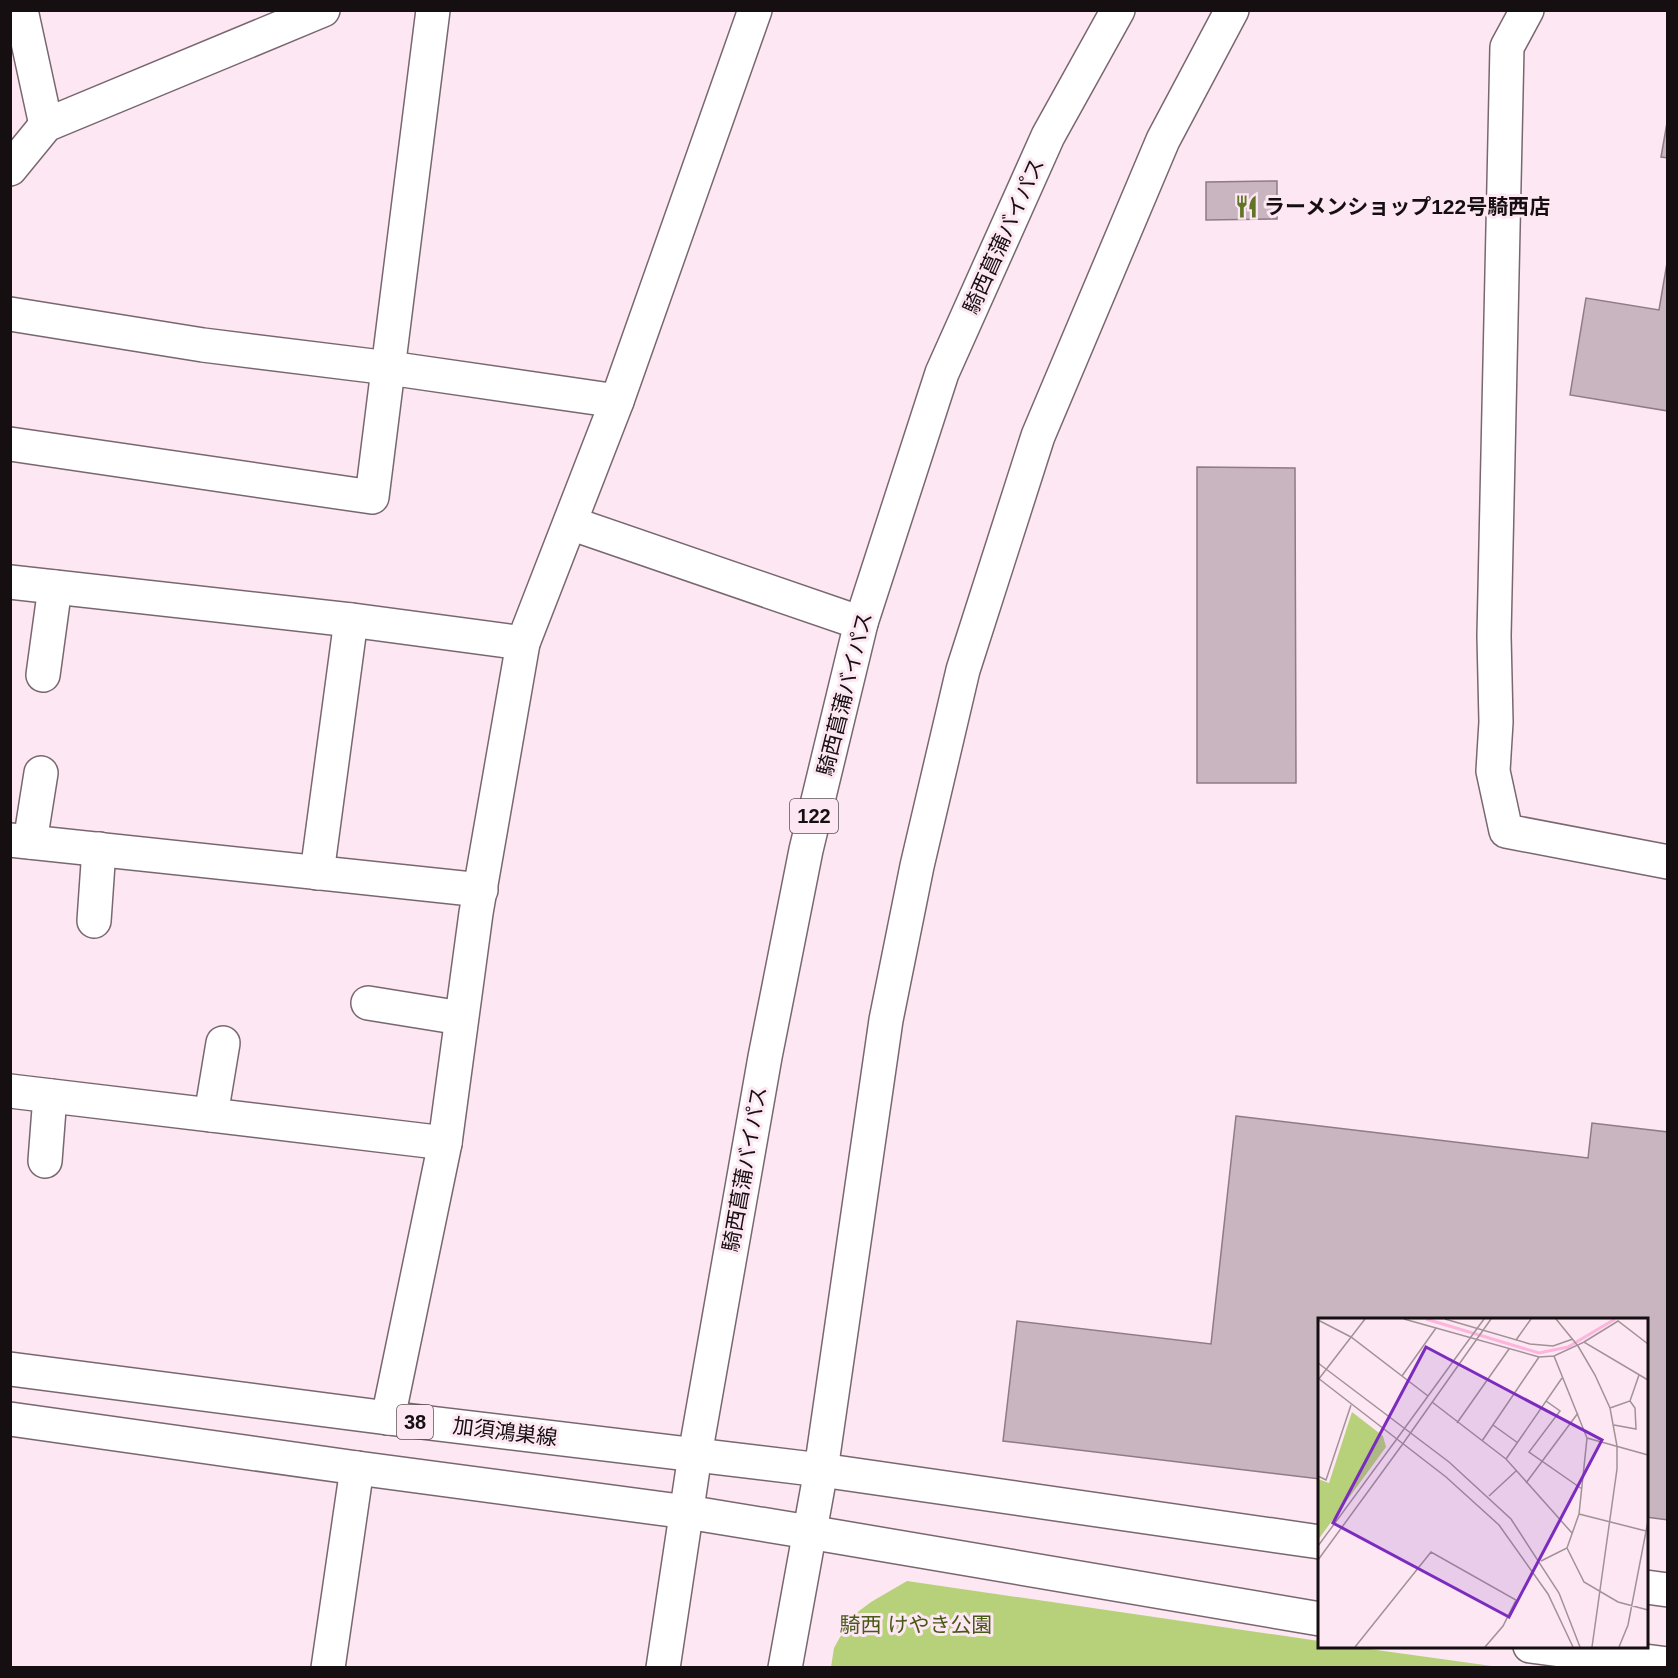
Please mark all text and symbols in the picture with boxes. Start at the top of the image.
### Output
street label: 騎西菖蒲バイパス [959,155,1048,317]
restaurant icon: ラーメンショップ122号騎西店 [1233,194,1259,220]
place label: ラーメンショップ122号騎西店 [1264,195,1550,218]
street label: 騎西菖蒲バイパス [813,610,876,778]
road number: 122 [790,799,838,833]
street label: 騎西菖蒲バイパス [719,1084,770,1253]
inset map [1318,1318,1648,1648]
road number: 38 [397,1405,433,1439]
street label: 加須鴻巣線 [452,1414,559,1449]
park label: 騎西 けやき公園 [840,1613,992,1636]

